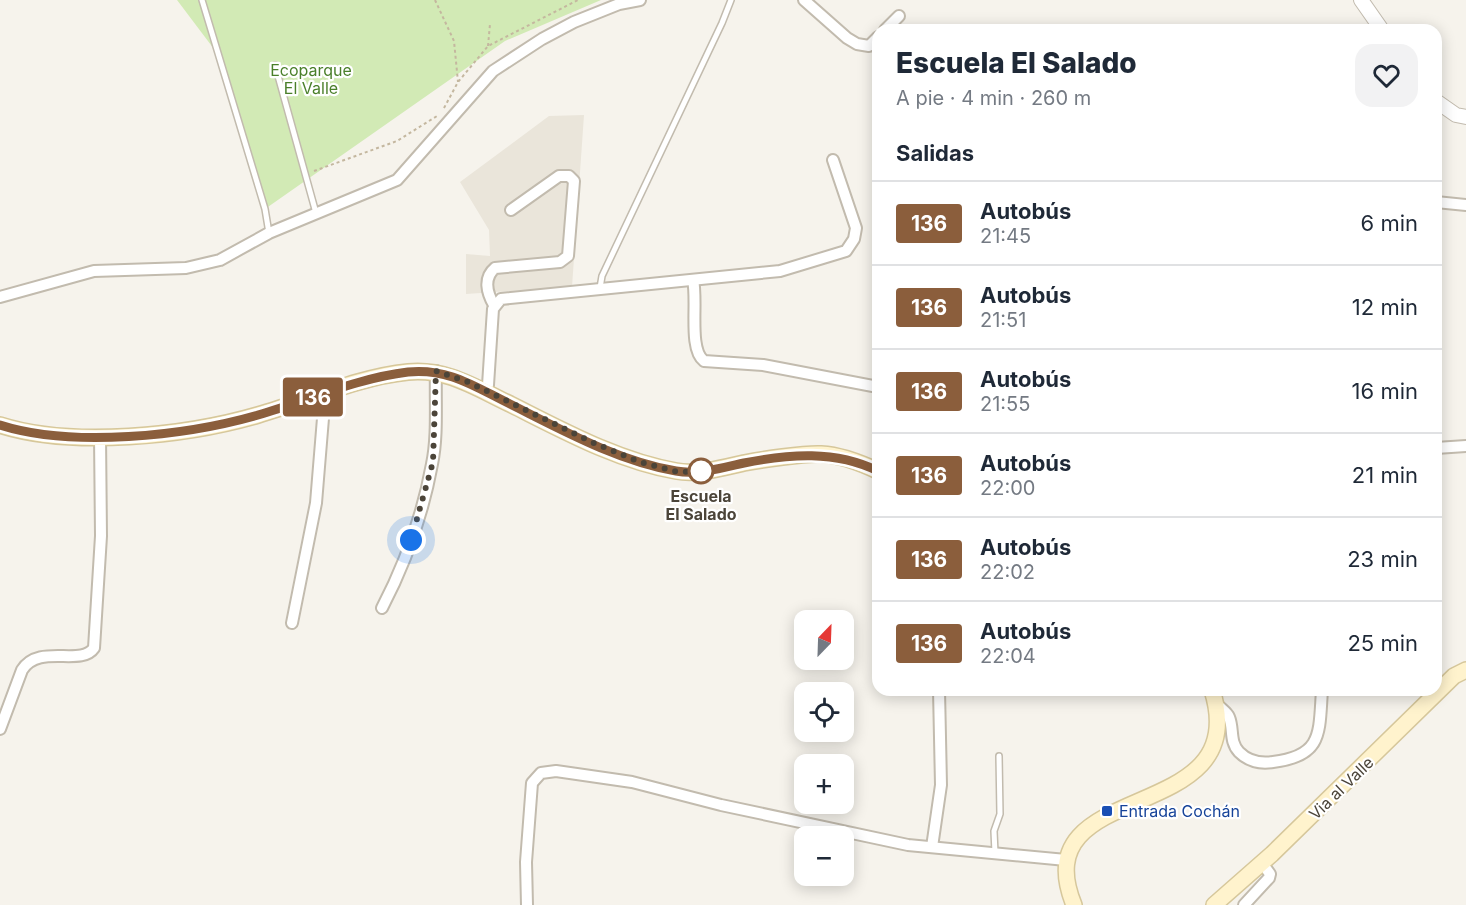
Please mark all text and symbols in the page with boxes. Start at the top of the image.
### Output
button: heart [1355,44,1418,107]
text: Escuela El Salado [896,46,1137,80]
park label: Ecoparque El Valle [270,60,352,98]
text: A pie · 4 min · 260 m [896,86,1091,110]
text: Salidas [896,140,974,166]
text: Autobús [980,198,1071,224]
text: 6 min [1361,210,1418,236]
text: 136 [911,211,947,236]
text: 21:45 [980,224,1031,248]
text: Autobús [980,282,1071,308]
text: 12 min [1352,294,1418,320]
text: 136 [911,295,947,320]
text: 21:51 [980,308,1026,332]
text: Autobús [980,366,1071,392]
line badge: 136 [278,378,348,416]
text: 16 min [1352,378,1418,404]
text: 136 [911,379,947,404]
text: 136 [295,385,331,410]
text: 21:55 [980,392,1030,416]
text: Autobús [980,450,1071,476]
marker: Escuela El Salado [688,458,714,484]
text: 21 min [1352,462,1418,488]
text: 136 [911,463,947,488]
text: 22:00 [980,476,1035,500]
place label: Escuela El Salado [665,486,737,524]
your location [396,525,426,555]
text: Autobús [980,534,1071,560]
text: 23 min [1347,546,1418,572]
text: 136 [911,547,947,572]
text: 22:02 [980,560,1035,584]
north arrow [794,610,854,670]
map controls [794,610,854,886]
text: Autobús [980,618,1071,644]
text: 25 min [1347,630,1418,656]
text: 136 [911,631,947,656]
text: 22:04 [980,644,1036,668]
button: locate [794,682,854,742]
street label: Via al Valle [1305,752,1377,824]
button: + [794,754,854,814]
place label: Entrada Cochán [1119,801,1240,821]
marker: Entrada Cochán [1100,804,1114,818]
button: − [794,826,854,886]

